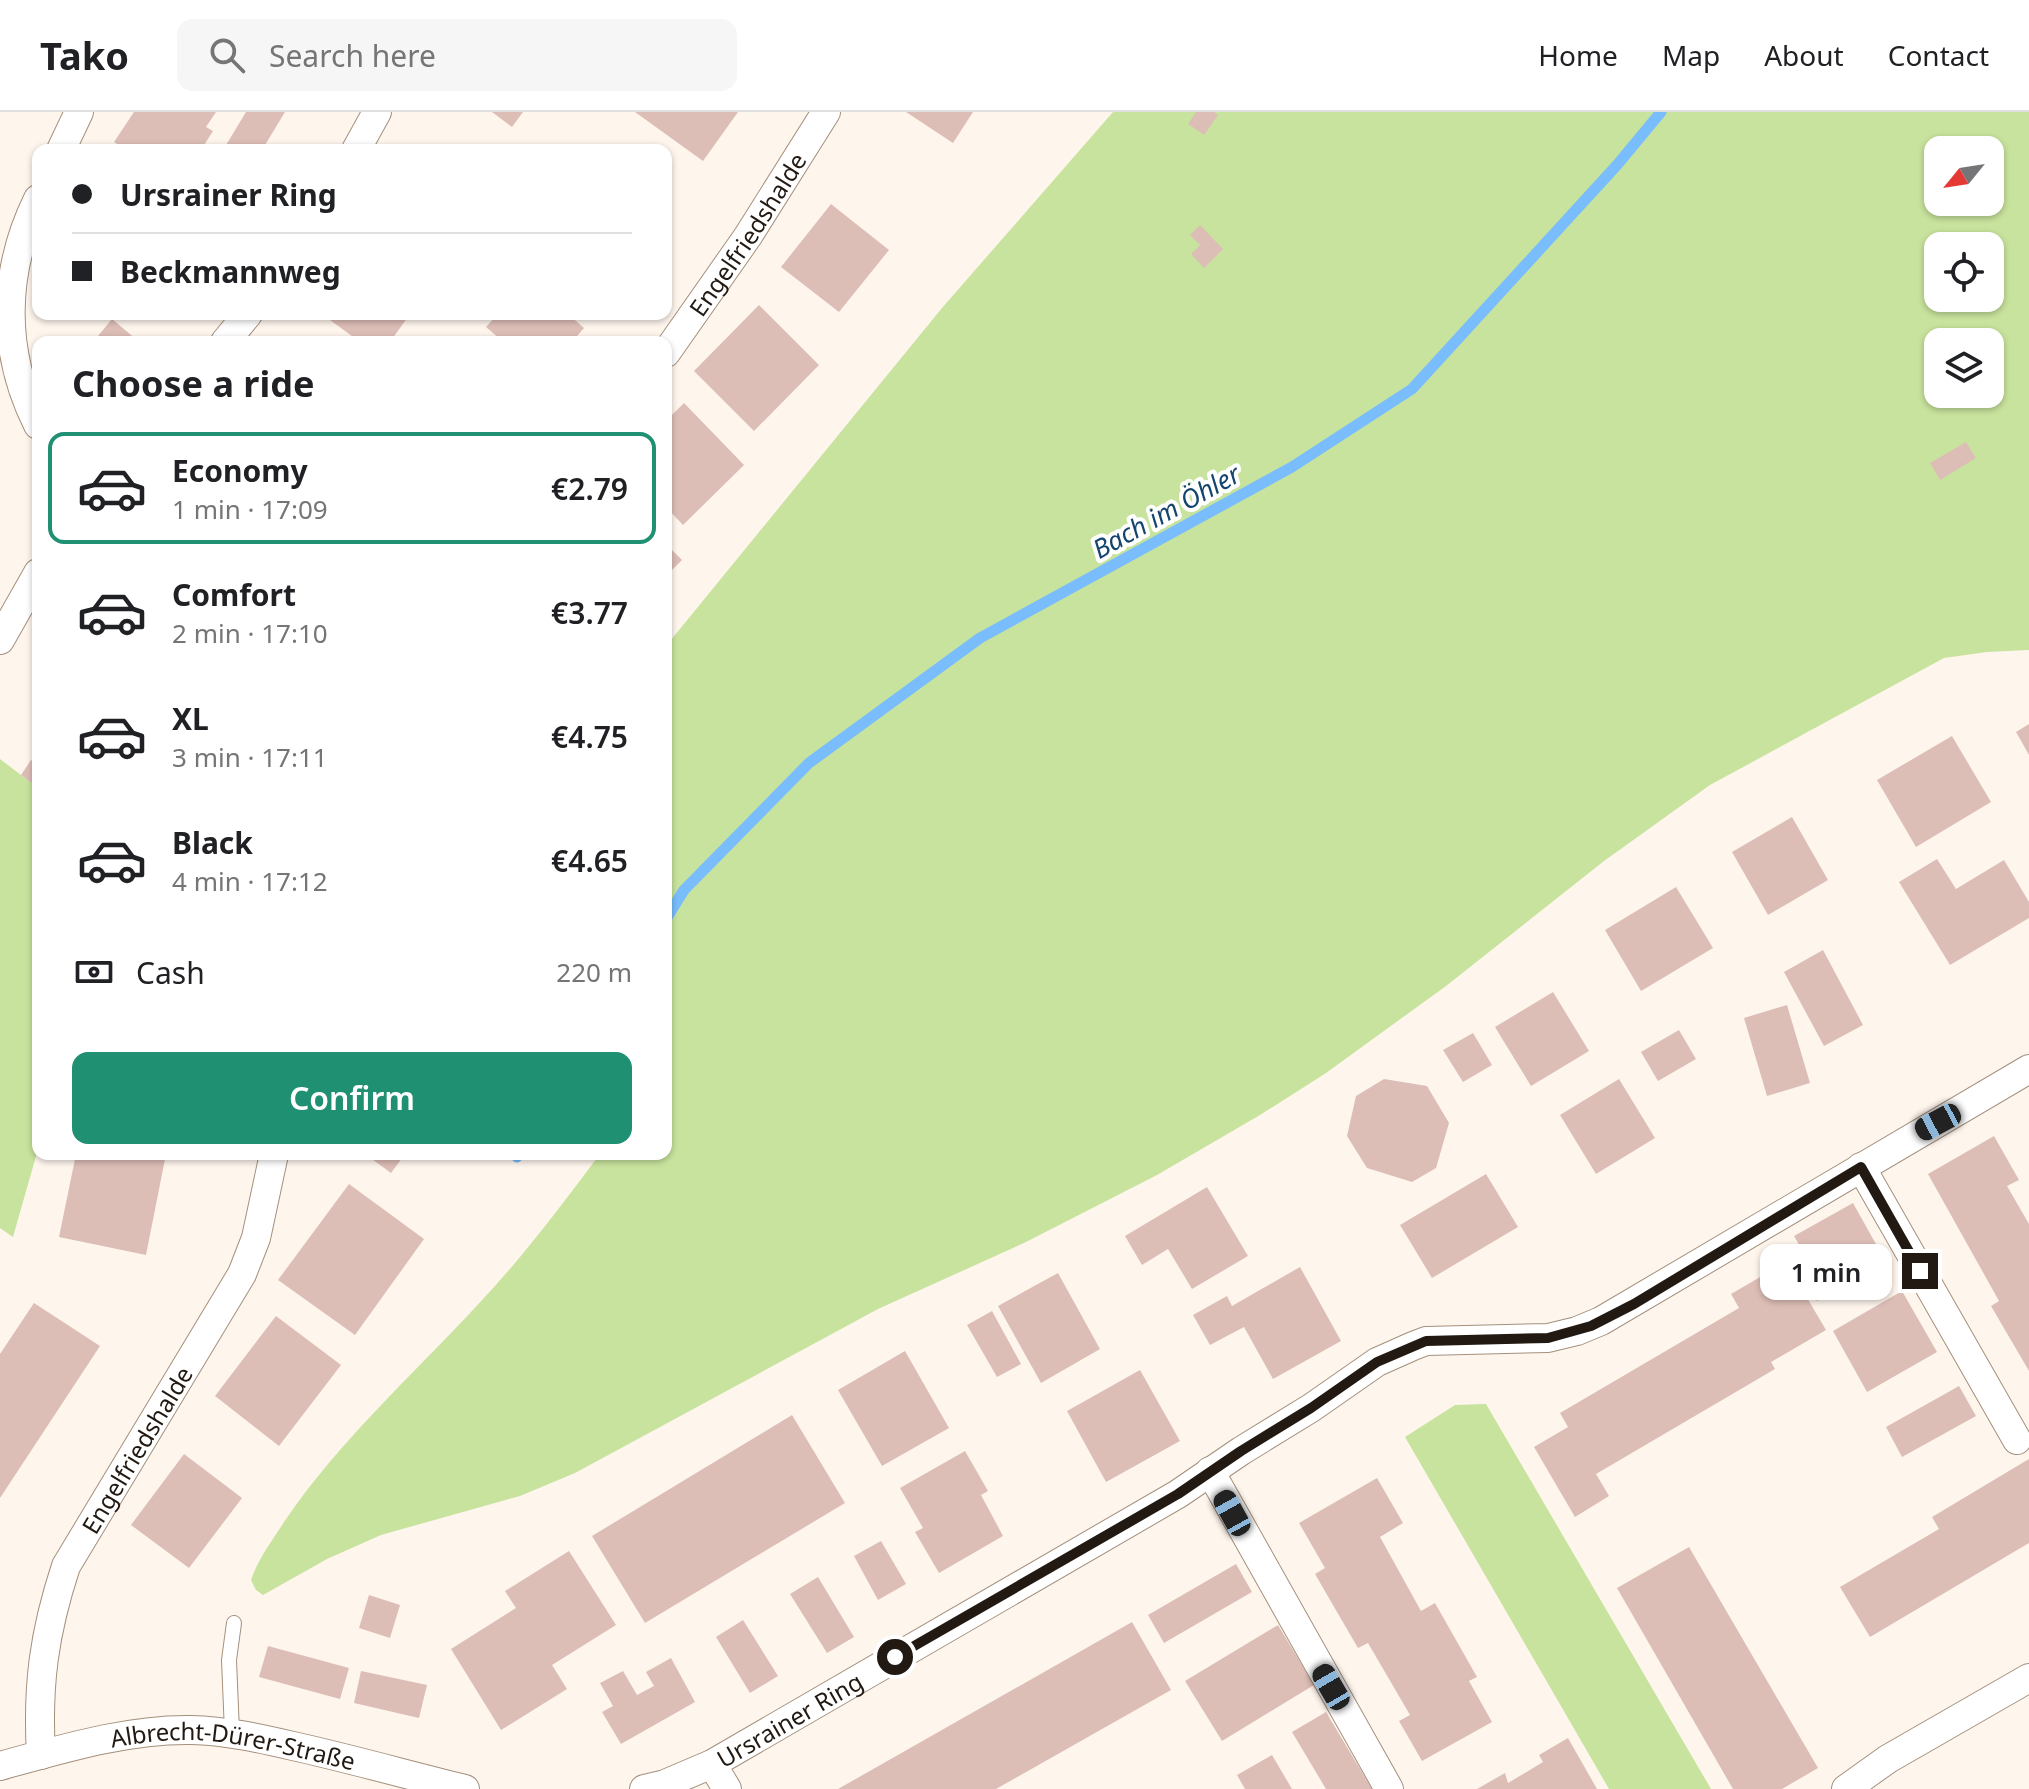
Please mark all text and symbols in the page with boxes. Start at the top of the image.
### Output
search box [177,19,737,91]
text: Tako [40,29,129,81]
icon: search [205,33,249,77]
text: Search here [269,35,436,76]
text: Home [1538,36,1618,74]
text: Map [1662,36,1720,74]
text: About [1764,36,1844,74]
text: Contact [1888,36,1989,74]
north arrow [1924,136,2004,216]
map controls [1924,136,2004,408]
street label: Engelfriedshalde [681,146,813,322]
text: Ursrainer Ring [120,174,337,215]
button: locate [1924,232,2004,312]
text: Beckmannweg [120,251,341,292]
button: layers [1924,328,2004,408]
text: Choose a ride [72,359,314,408]
text: Economy [172,450,308,491]
icon: car [76,452,148,524]
water label: Bach im Öhler [1086,455,1248,567]
text: €2.79 [551,468,628,509]
text: 1 min · 17:09 [172,491,328,527]
text: Comfort [172,574,296,615]
icon: car [76,576,148,648]
text: €3.77 [551,592,628,633]
text: 2 min · 17:10 [172,615,328,651]
text: XL [172,698,209,739]
icon: car [76,700,148,772]
text: €4.75 [551,716,628,757]
text: 3 min · 17:11 [172,739,328,775]
text: Black [172,822,253,863]
icon: car [76,824,148,896]
text: €4.65 [551,840,628,881]
text: 4 min · 17:12 [172,863,328,899]
icon: cash [72,950,116,994]
text: Cash [136,952,205,993]
text: 220 m [556,954,632,990]
button: Confirm [72,1052,632,1144]
car [1911,1100,1965,1144]
callout: 1 min [1760,1243,1892,1299]
route end [1902,1253,1938,1289]
text: 1 min [1791,1254,1861,1290]
street label: Engelfriedshalde [73,1360,199,1539]
car [1210,1486,1254,1540]
route start [877,1639,913,1675]
car [1309,1660,1353,1714]
street label: Ursrainer Ring [710,1664,868,1774]
street label: Albrecht-Dürer-Straße [107,1713,359,1777]

